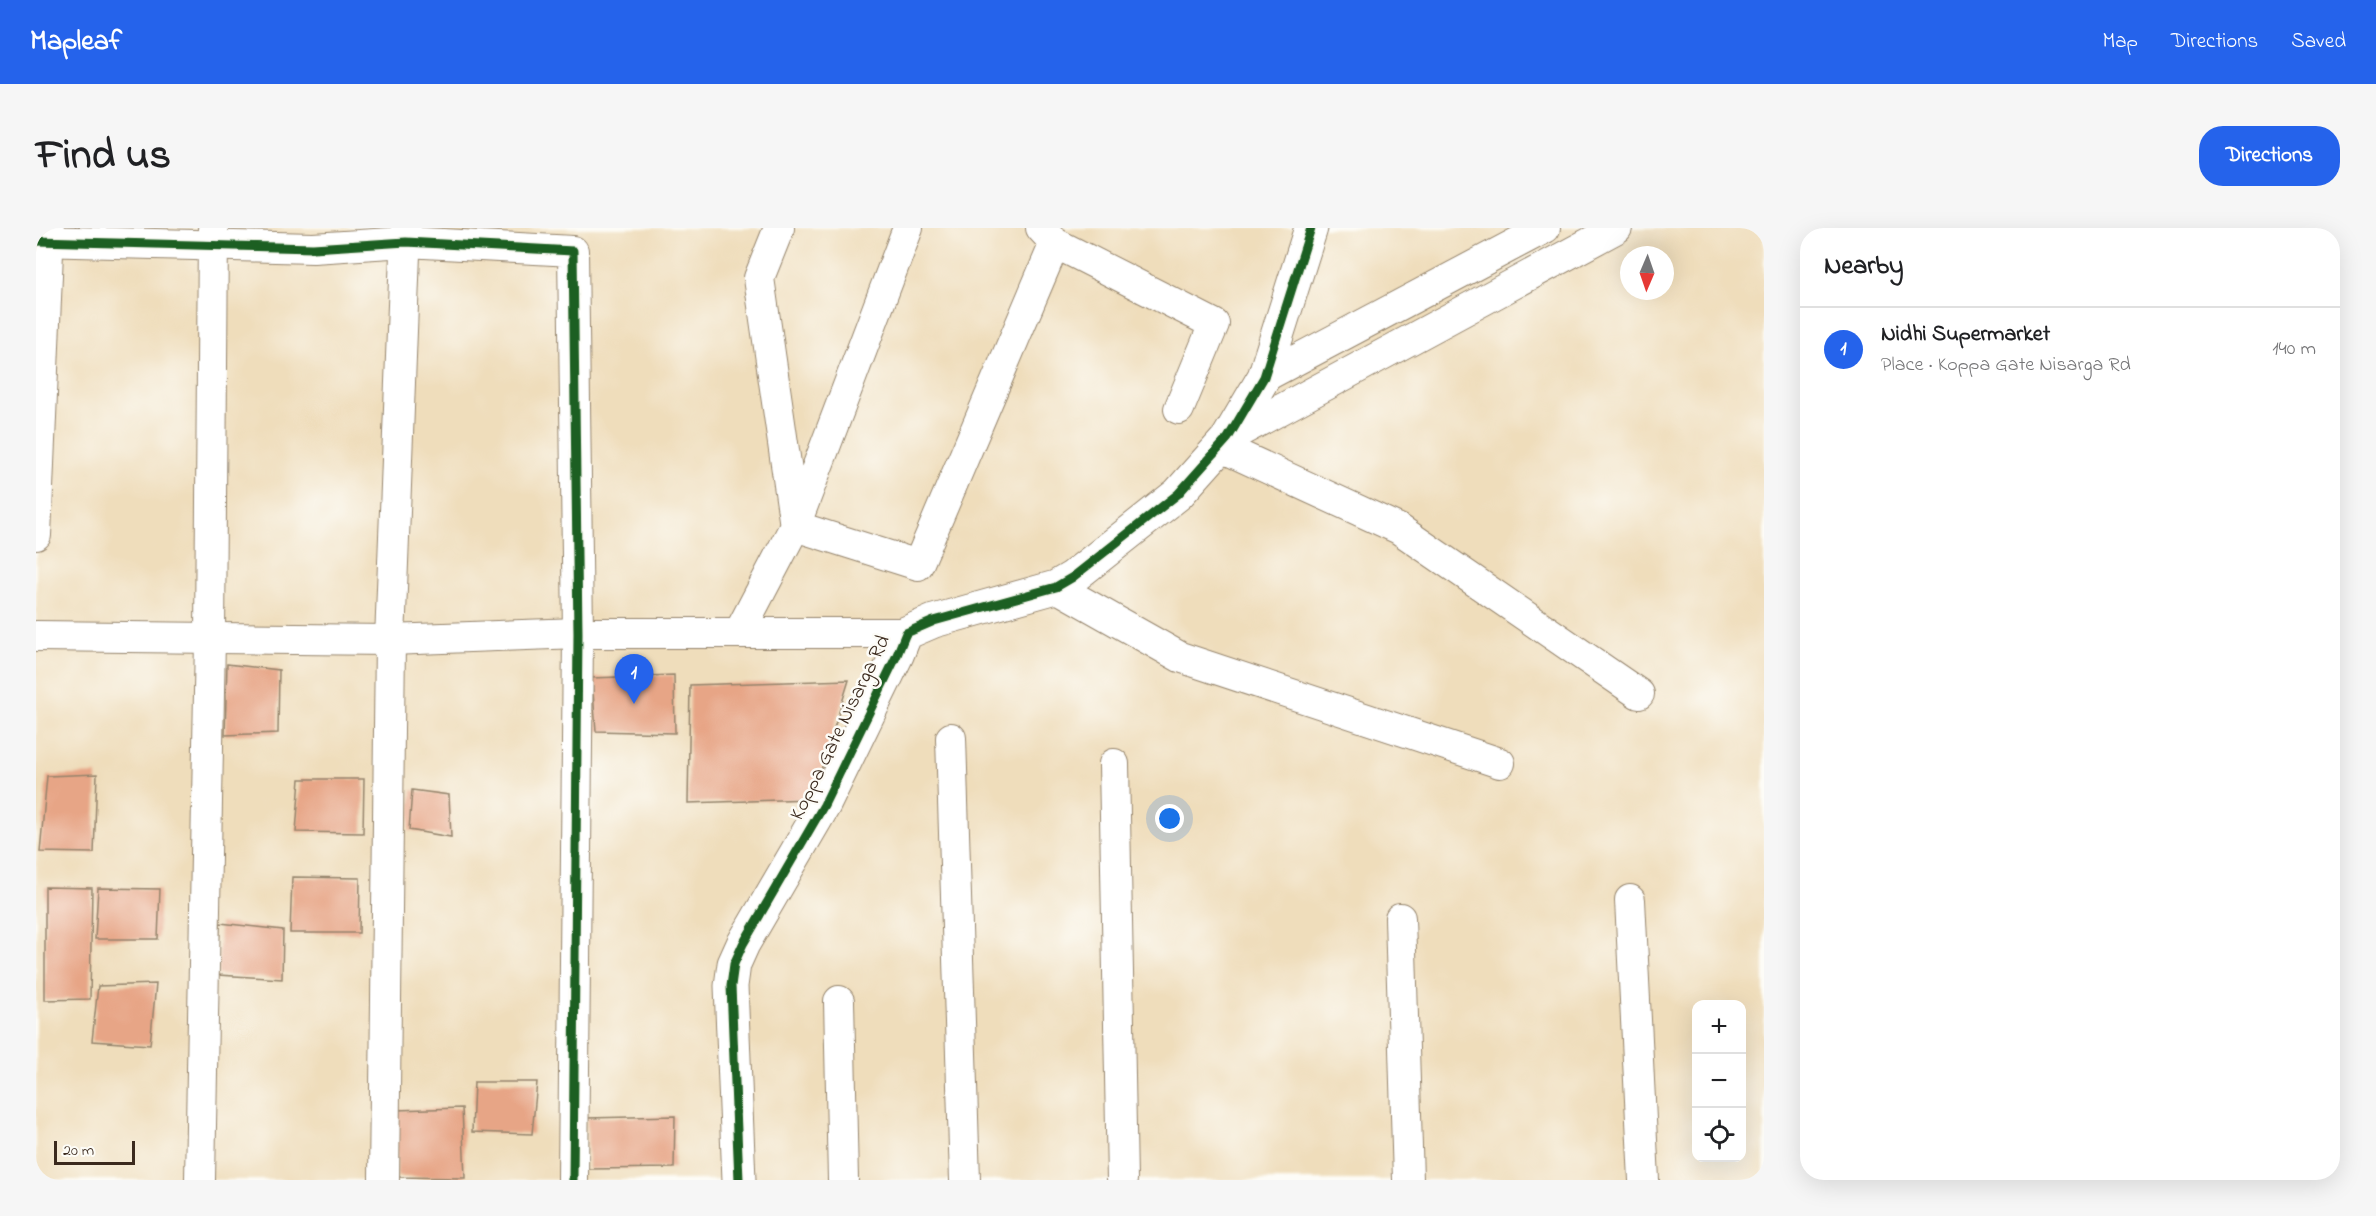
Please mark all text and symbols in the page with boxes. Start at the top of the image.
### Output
text: Mapleaf [30,22,122,63]
text: Map [2102,27,2138,57]
text: Directions [2171,27,2258,57]
text: Saved [2291,27,2346,57]
text: Find us [36,126,171,187]
button: Directions [2199,126,2340,186]
north arrow [1620,246,1674,300]
text: Nearby [1824,248,1903,286]
text: Nidhi Supermarket [1881,319,2050,351]
text: 1 [1840,335,1847,364]
text: 140 m [2272,335,2316,364]
text: Place · Koppa Gate Nisarga Rd [1881,351,2131,380]
street label: Koppa Gate Nisarga Rd [783,630,901,826]
pin: 1 [614,654,654,704]
your location [1155,804,1184,833]
map controls [1692,1000,1746,1162]
button: + [1692,1000,1746,1054]
button: − [1692,1054,1746,1108]
button: locate [1692,1108,1746,1162]
scale bar [54,1138,135,1166]
text: 20 m [63,1139,94,1163]

